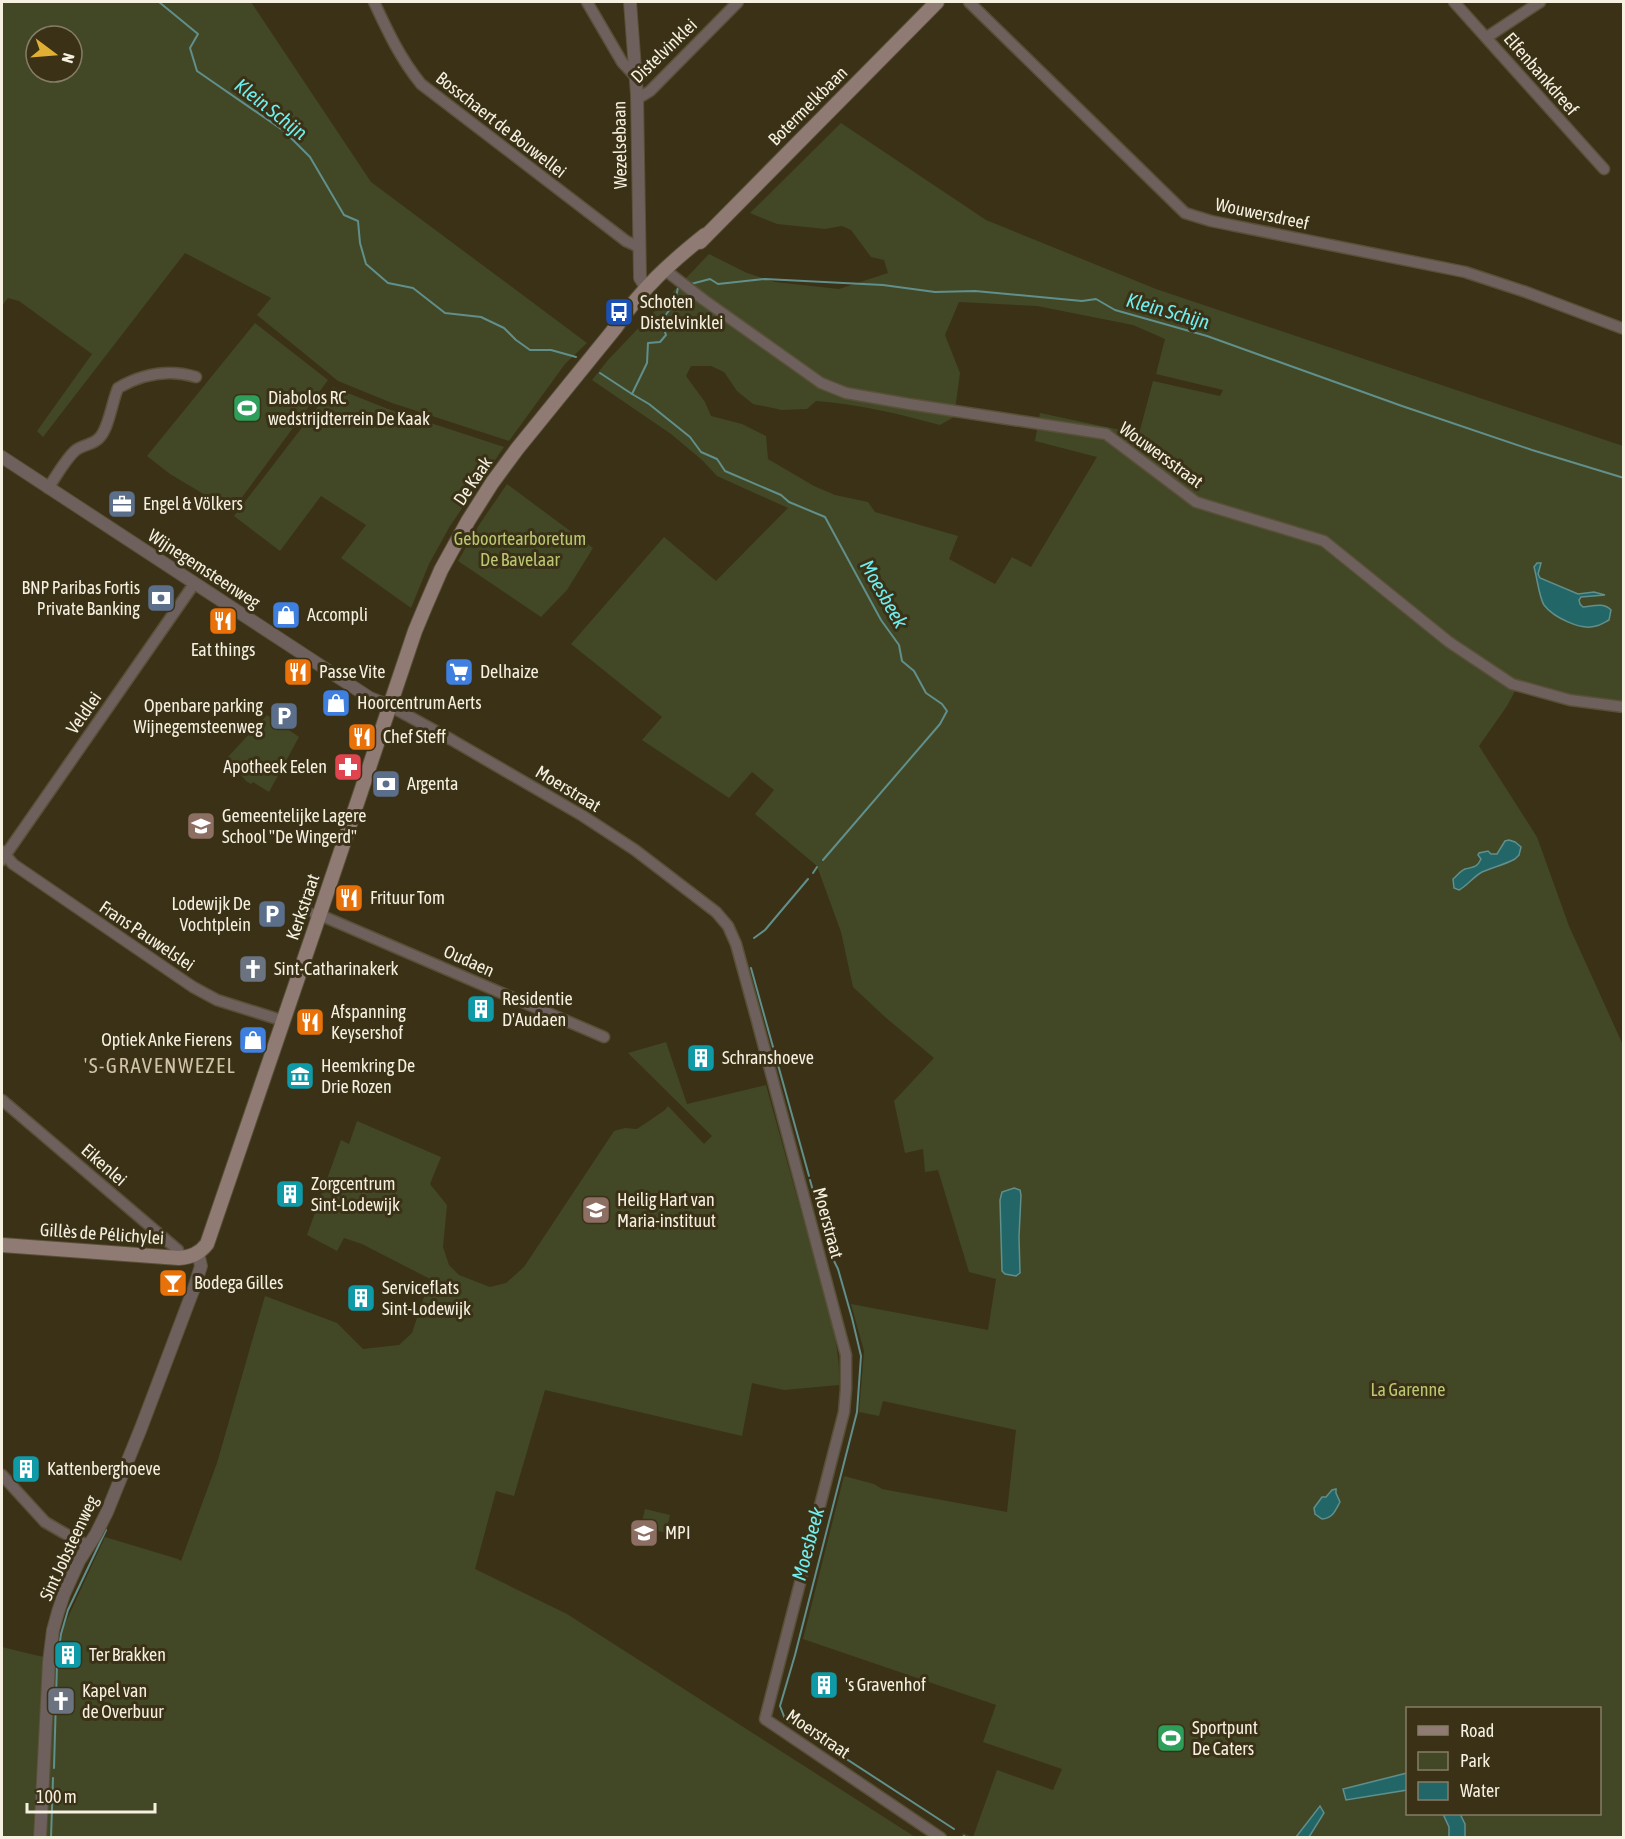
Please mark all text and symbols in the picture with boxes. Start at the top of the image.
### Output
street label: Distelvinklei [626,14,701,87]
north arrow [24,24,84,84]
street label: Elfenbankdreef [1500,28,1583,119]
text: N [58,51,78,65]
street label: Botermelkbaan [764,62,852,150]
street label: Bosschaert de Bouwellei [432,67,571,182]
water label: Klein Schijn [231,73,312,144]
street label: Wezelsebaan [608,101,631,189]
street label: Wouwersdreef [1213,193,1311,234]
water label: Klein Schijn [1124,288,1213,333]
place label: Schoten Distelvinklei [640,291,723,333]
bus stop icon: Schoten Distelvinklei [603,296,635,328]
place label: Diabolos RC wedstrijdterrein De Kaak [268,387,430,429]
sports icon: Diabolos RC wedstrijdterrein De Kaak [231,392,263,424]
street label: Wouwersstraat [1115,417,1207,492]
street label: De Kaak [449,452,496,509]
office icon: Engel & Völkers [106,488,138,520]
place label: Engel & Völkers [143,493,243,514]
street label: Wijnegemsteenweg [144,524,265,613]
park label: Geboortearboretum De Bavelaar [454,528,586,570]
water label: Moesbeek [856,556,913,632]
place label: BNP Paribas Fortis Private Banking [21,577,140,619]
bank icon: BNP Paribas Fortis Private Banking [145,582,177,614]
shop icon: Accompli [270,599,302,631]
place label: Accompli [307,604,368,625]
restaurant icon: Eat things [207,605,239,637]
place label: Eat things [191,639,255,660]
restaurant icon: Passe Vite [282,656,314,688]
supermarket icon: Delhaize [443,656,475,688]
place label: Passe Vite [319,661,385,682]
place label: Delhaize [480,661,539,682]
shop icon: Hoorcentrum Aerts [320,687,352,719]
street label: Veldlei [62,688,106,738]
place label: Hoorcentrum Aerts [357,692,482,713]
place label: Openbare parking Wijnegemsteenweg [133,695,263,737]
parking icon: Openbare parking Wijnegemsteenweg [268,700,300,732]
restaurant icon: Chef Steff [346,721,378,753]
place label: Chef Steff [383,726,446,747]
pharmacy icon: Apotheek Eelen [332,751,364,783]
place label: Apotheek Eelen [223,756,327,777]
street label: Moerstraat [532,761,605,816]
bank icon: Argenta [370,768,402,800]
place label: Argenta [407,773,458,794]
place label: Gemeentelijke Lagere School "De Wingerd" [222,805,366,847]
school or university icon: Gemeentelijke Lagere School "De Wingerd" [185,810,217,842]
street label: Kerkstraat [281,871,324,943]
restaurant icon: Frituur Tom [333,882,365,914]
place label: Frituur Tom [370,887,445,908]
place label: Lodewijk De Vochtplein [171,893,251,935]
street label: Frans Pauwelslei [96,896,199,975]
parking icon: Lodewijk De Vochtplein [256,898,288,930]
street label: Oudaen [441,940,498,981]
church icon: Sint-Catharinakerk [237,953,269,985]
place label: Sint-Catharinakerk [274,958,398,979]
place label: Residentie D'Audaen [502,988,573,1030]
building icon: Residentie D'Audaen [465,993,497,1025]
place label: Afspanning Keysershof [331,1001,406,1043]
restaurant icon: Afspanning Keysershof [294,1006,326,1038]
shop icon: Optiek Anke Fierens [237,1024,269,1056]
place label: Optiek Anke Fierens [101,1029,232,1050]
building icon: Schranshoeve [685,1042,717,1074]
place label: Schranshoeve [722,1047,814,1068]
district label: 'S-GRAVENWEZEL [84,1053,236,1077]
place label: Heemkring De Drie Rozen [321,1055,415,1097]
museum icon: Heemkring De Drie Rozen [284,1060,316,1092]
street label: Eikenlei [77,1139,131,1190]
place label: Zorgcentrum Sint-Lodewijk [311,1173,400,1215]
building icon: Zorgcentrum Sint-Lodewijk [274,1178,306,1210]
street label: Moerstraat [809,1185,848,1261]
place label: Heilig Hart van Maria-instituut [617,1189,716,1231]
school or university icon: Heilig Hart van Maria-instituut [580,1194,612,1226]
street label: Gillès de Pélichylei [39,1219,165,1248]
bar icon: Bodega Gilles [157,1267,189,1299]
place label: Bodega Gilles [194,1272,283,1293]
place label: Serviceflats Sint-Lodewijk [382,1277,471,1319]
building icon: Serviceflats Sint-Lodewijk [345,1282,377,1314]
park label: La Garenne [1371,1379,1445,1400]
building icon: Kattenberghoeve [10,1453,42,1485]
place label: Kattenberghoeve [47,1458,161,1479]
street label: Sint Jobsteenweg [35,1492,102,1604]
water label: Moesbeek [787,1504,828,1583]
school or university icon: MPI [628,1517,660,1549]
place label: MPI [665,1522,690,1543]
building icon: Ter Brakken [52,1639,84,1671]
place label: Ter Brakken [89,1644,166,1665]
building icon: 's Gravenhof [808,1669,840,1701]
place label: 's Gravenhof [845,1674,926,1695]
place label: Kapel van de Overbuur [82,1680,164,1722]
church icon: Kapel van de Overbuur [45,1685,77,1717]
street label: Moerstraat [782,1705,854,1763]
legend [1406,1707,1601,1815]
place label: Sportpunt De Caters [1192,1717,1258,1759]
text: Road [1460,1720,1494,1741]
sports icon: Sportpunt De Caters [1155,1722,1187,1754]
text: Park [1460,1750,1490,1771]
scale bar [27,1776,154,1814]
text: Water [1460,1780,1500,1801]
text: 100 m [36,1786,77,1807]

